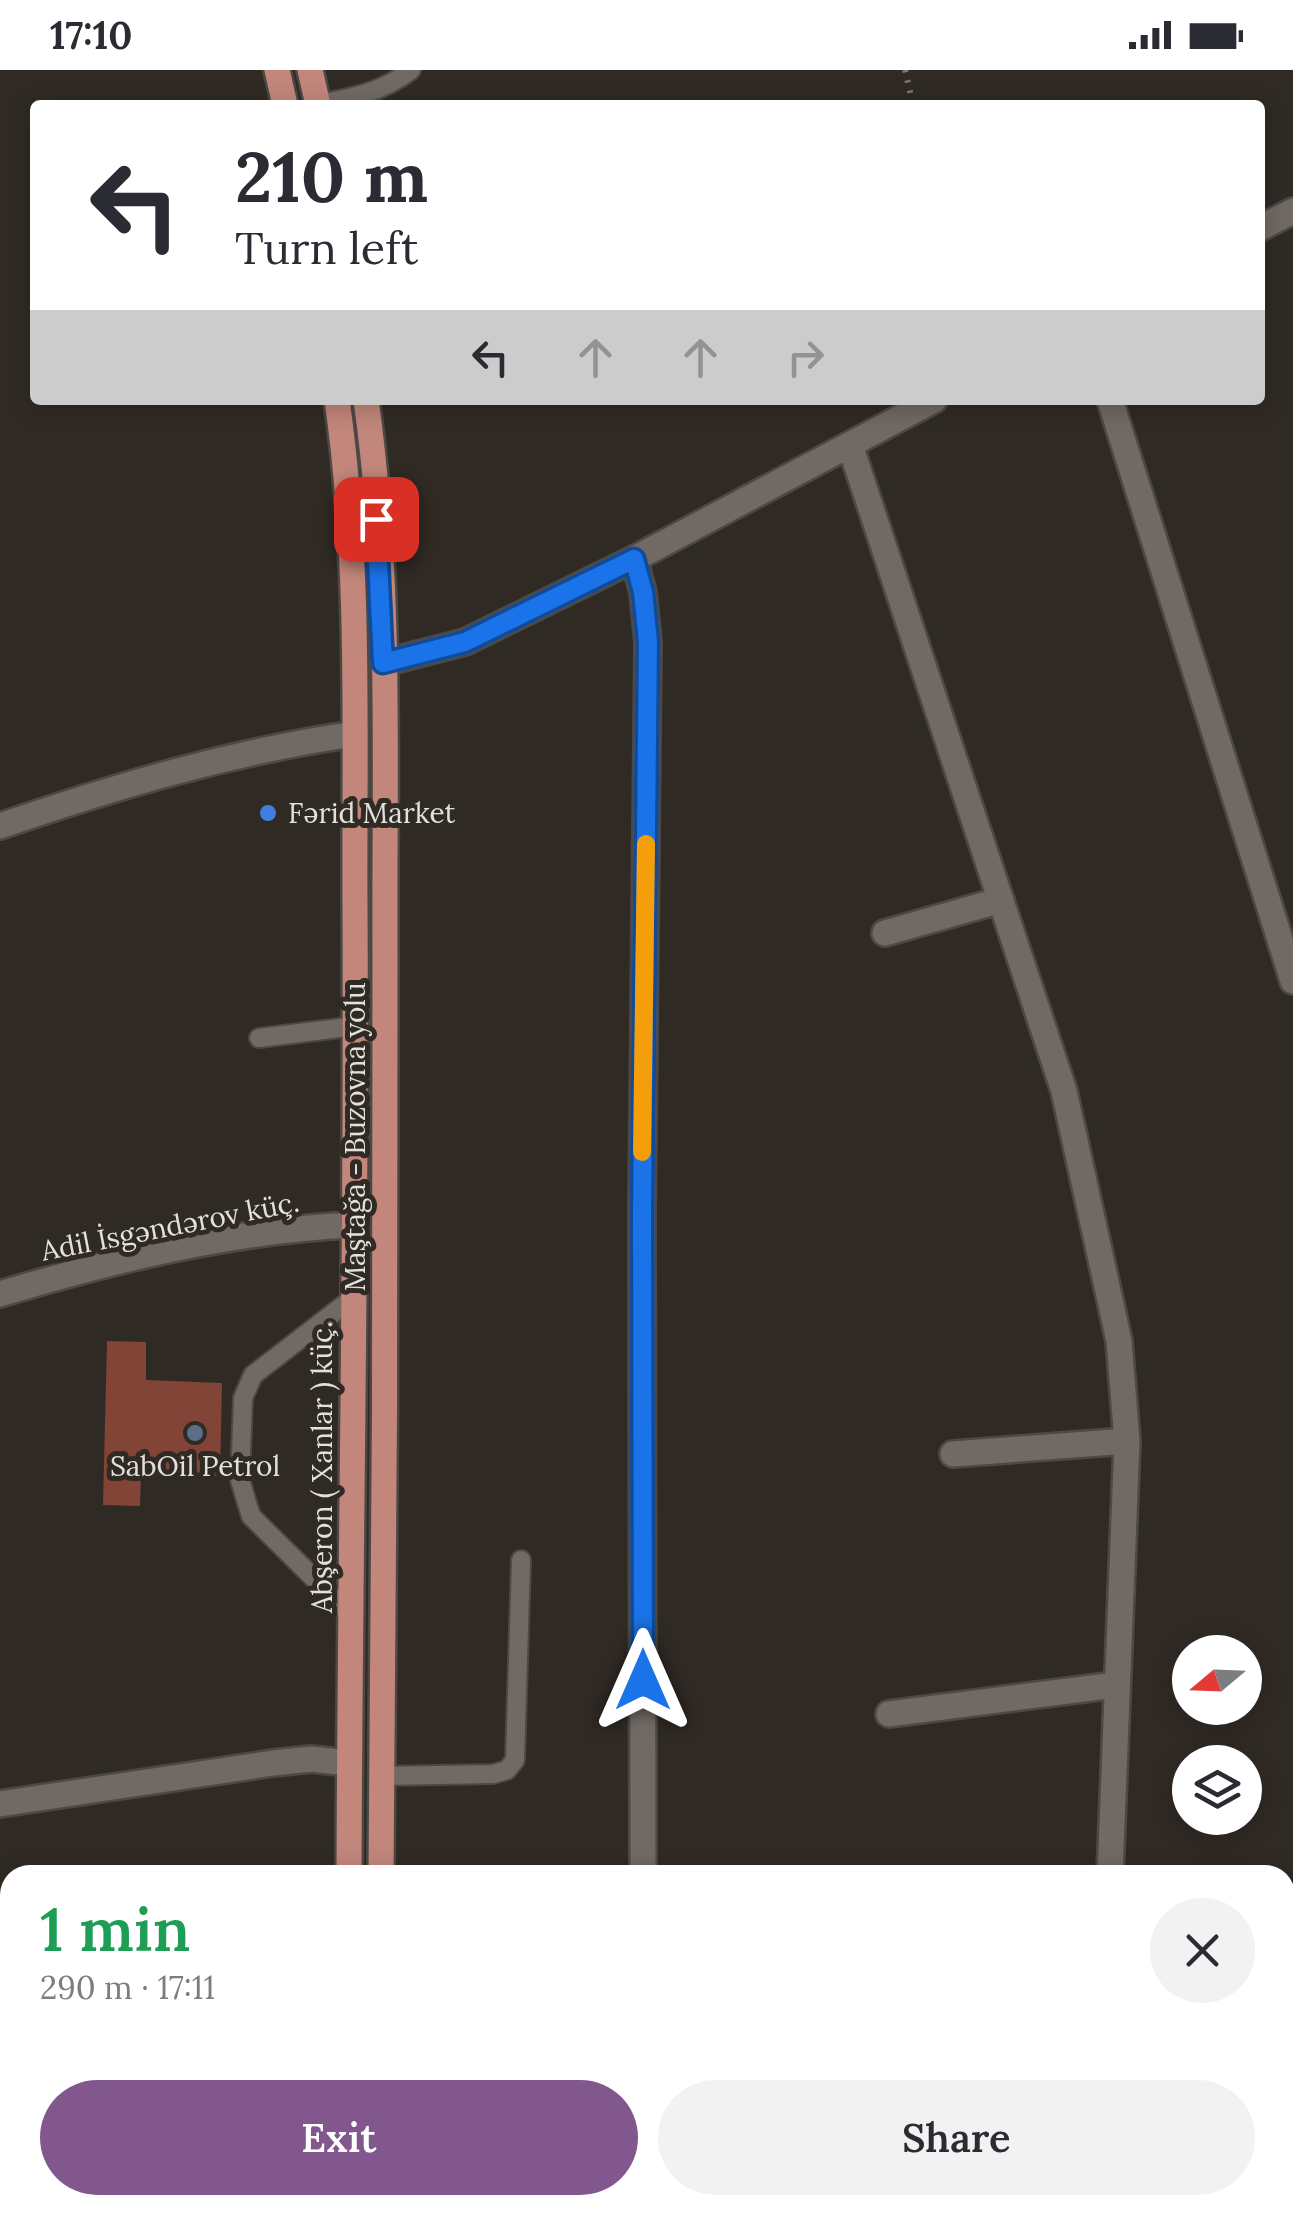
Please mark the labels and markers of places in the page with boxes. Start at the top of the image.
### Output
pin [334,477,419,562]
place label: Fərid Market [288,795,456,831]
marker: Fərid Market [257,802,279,824]
marker: SabOil Petrol [184,1422,206,1444]
place label: SabOil Petrol [110,1448,280,1484]

